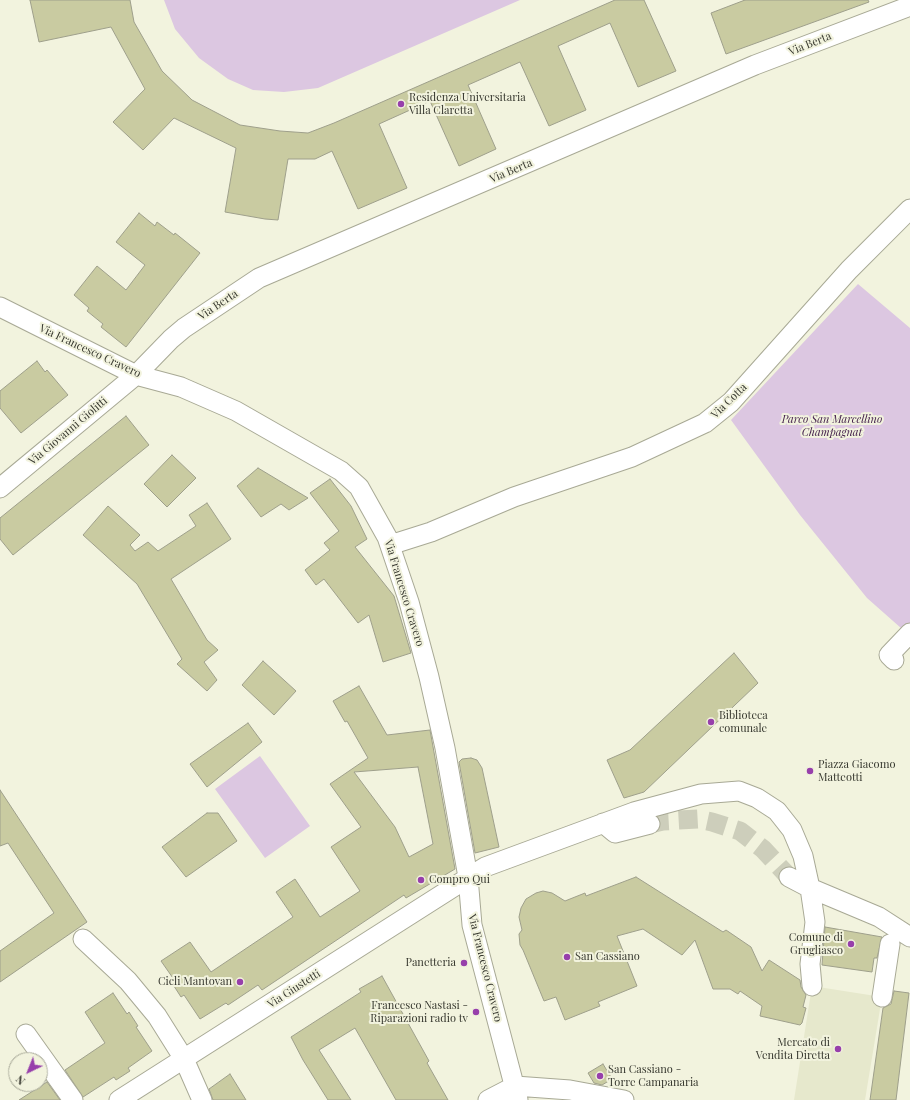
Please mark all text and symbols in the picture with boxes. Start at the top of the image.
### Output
street label: Via Berta [787,29,833,59]
place label: Residenza Universitaria Villa Claretta [409,91,526,117]
marker: Residenza Universitaria Villa Claretta [396,99,406,109]
street label: Via Berta [488,156,534,186]
street label: Via Berta [196,287,240,323]
street label: Via Francesco Cravero [37,322,143,380]
street label: Via Cotta [708,381,750,421]
street label: Via Giovanni Giolitti [26,394,110,468]
park label: Parco San Marcellino Champagnat [782,413,882,439]
street label: Via Francesco Cravero [382,538,426,648]
place label: Biblioteca comunale [719,709,768,735]
marker: Biblioteca comunale [706,717,716,727]
place label: Piazza Giacomo Matteotti [818,758,895,784]
marker: Piazza Giacomo Matteotti [805,766,815,776]
place label: Compro Qui [429,873,490,887]
marker: Compro Qui [416,875,426,885]
street label: Via Francesco Cravero [465,913,505,1023]
place label: Comune di Grugliasco [789,931,843,957]
marker: Comune di Grugliasco [846,939,856,949]
place label: San Cassiano [575,950,640,964]
marker: San Cassiano [562,952,572,962]
place label: Panetteria [406,956,456,970]
marker: Panetteria [459,958,469,968]
street label: Via Giustetti [265,967,323,1011]
place label: Cicli Mantovan [158,975,232,989]
marker: Cicli Mantovan [235,977,245,987]
place label: Francesco Nastasi - Riparazioni radio tv [370,999,468,1025]
marker: Francesco Nastasi - Riparazioni radio tv [471,1007,481,1017]
place label: Mercato di Vendita Diretta [756,1036,830,1062]
marker: Mercato di Vendita Diretta [833,1044,843,1054]
north arrow [8,1052,48,1092]
place label: San Cassiano - Torre Campanaria [608,1063,699,1089]
marker: San Cassiano - Torre Campanaria [595,1071,605,1081]
text: N [12,1072,28,1089]

